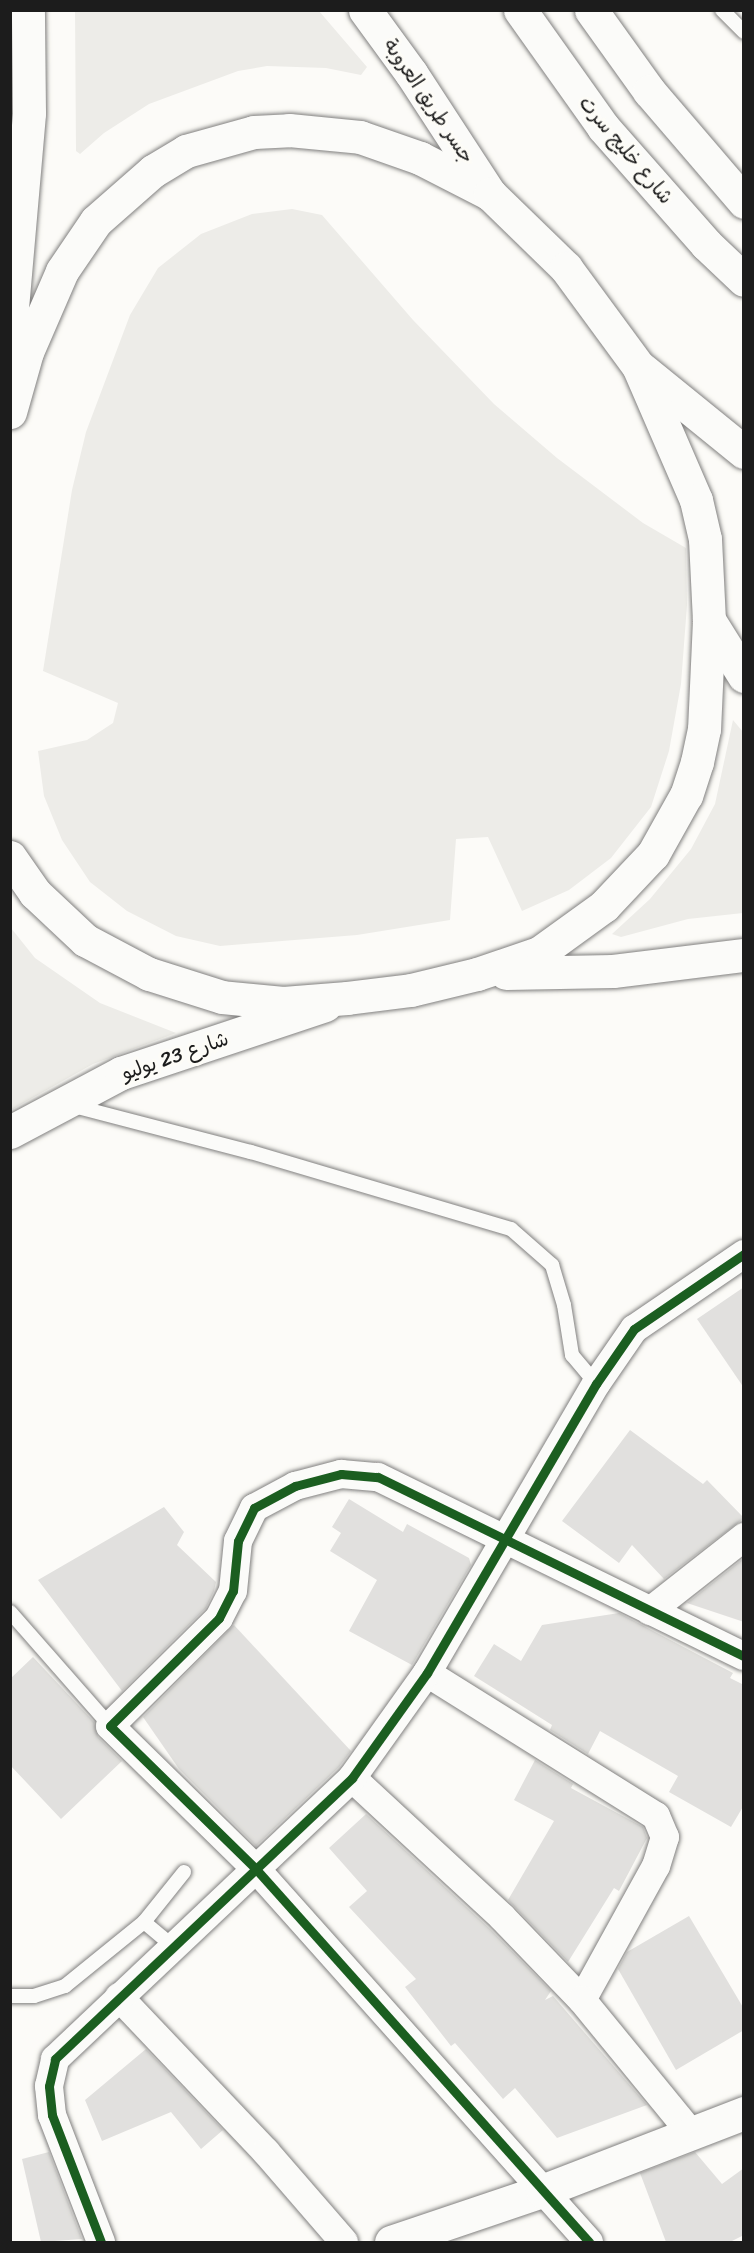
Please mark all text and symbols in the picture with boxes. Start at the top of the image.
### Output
street label: جسر طريق العروبة [378,34,480,168]
street label: شارع خليج سرت [574,91,678,209]
street label: شارع 23 يوليو [118,1026,232,1086]

